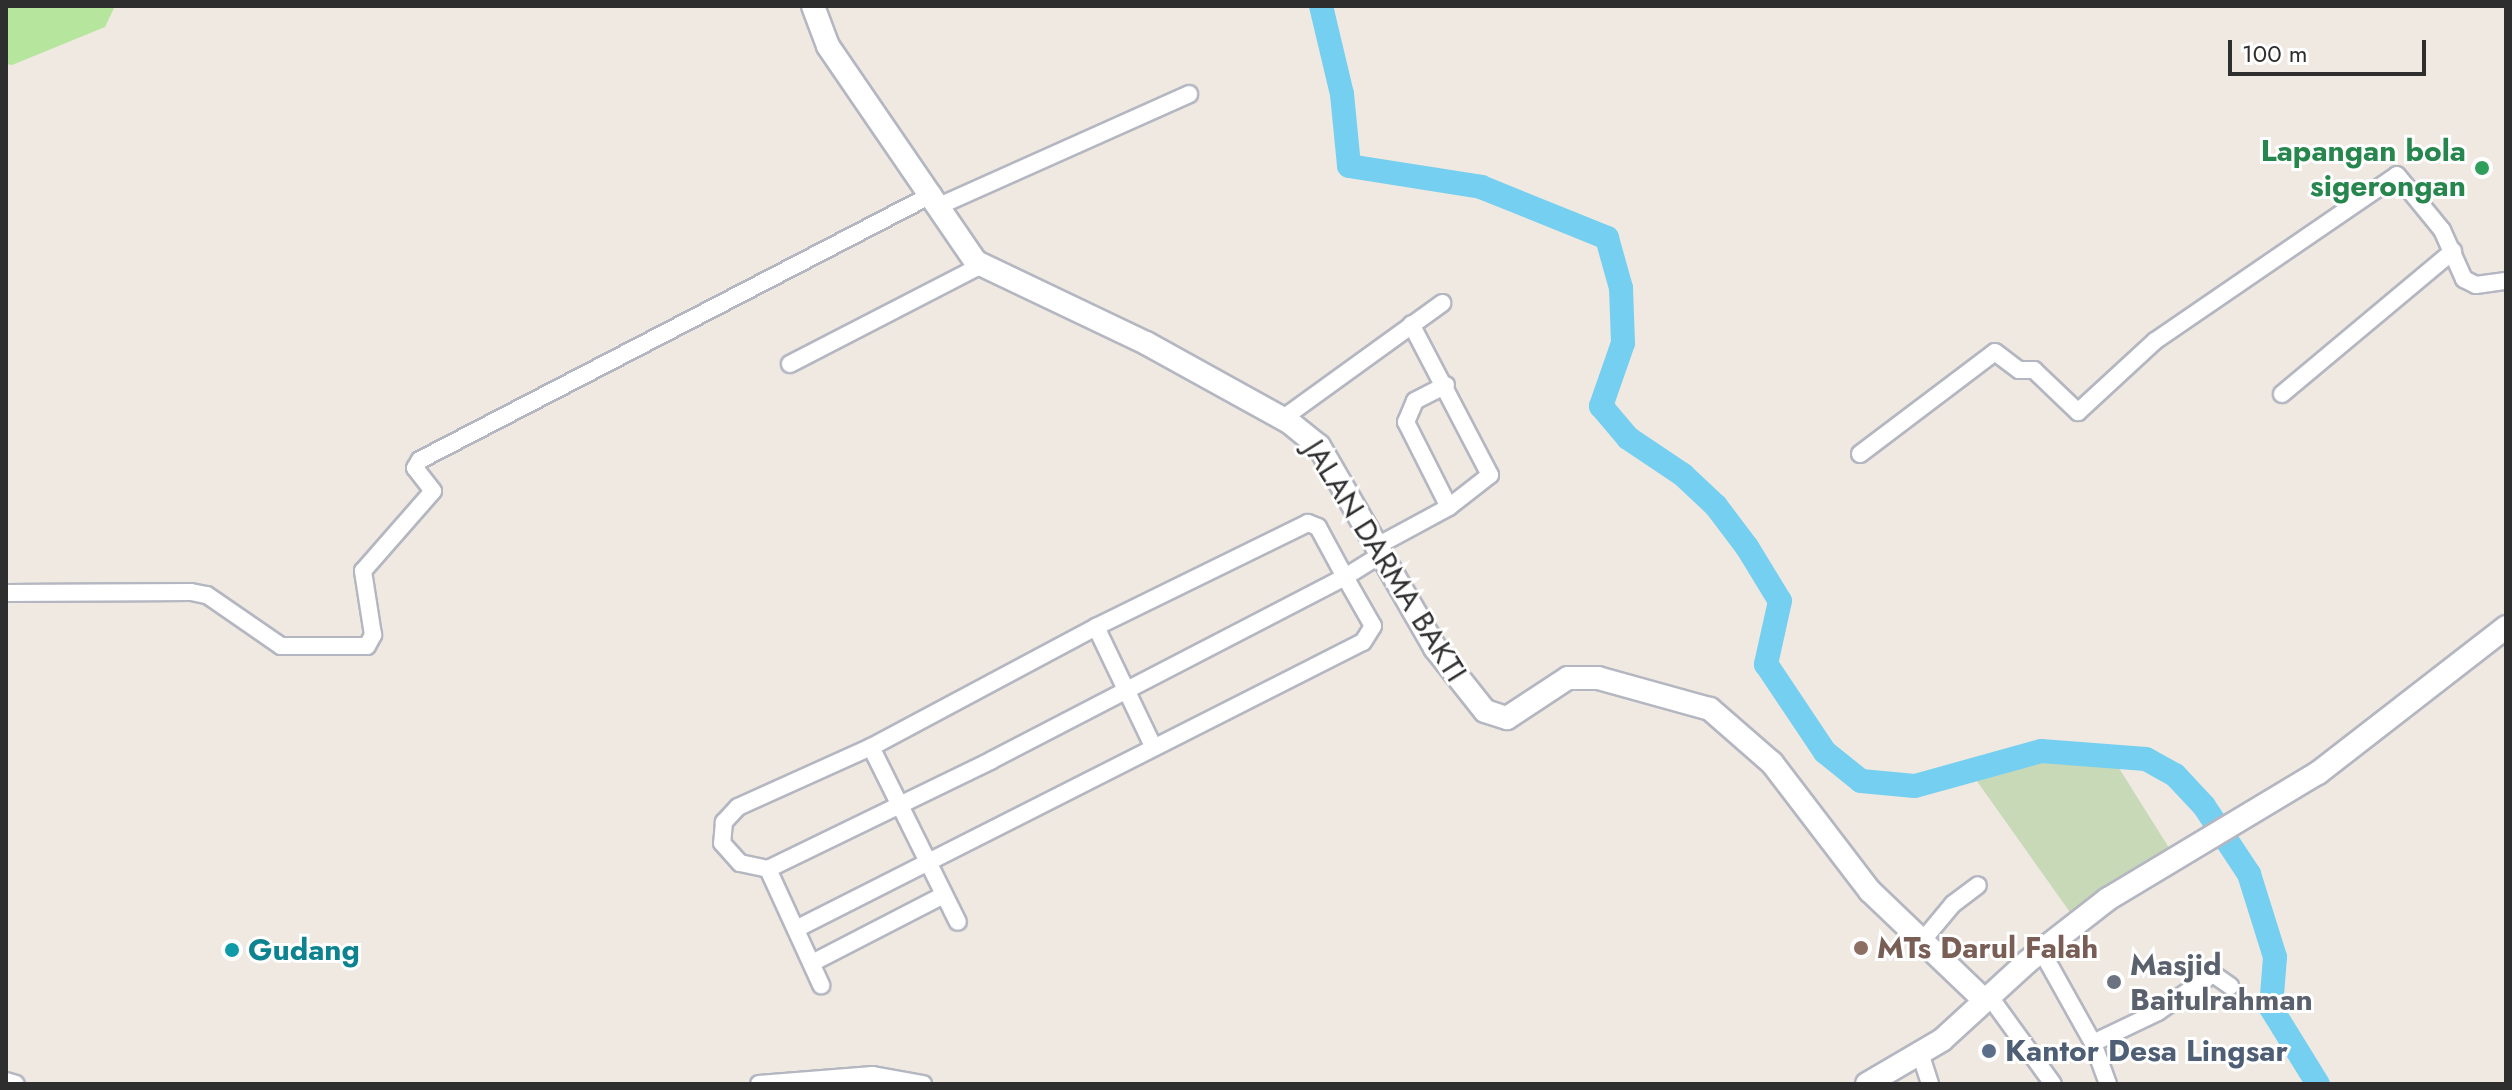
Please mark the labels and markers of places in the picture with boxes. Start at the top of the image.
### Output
place label: Lapangan bola sigerongan [2261,133,2466,204]
marker: Lapangan bola sigerongan [2473,159,2491,177]
place label: MTs Darul Falah [1877,930,2098,966]
place label: Gudang [248,932,360,968]
marker: MTs Darul Falah [1852,939,1870,957]
marker: Gudang [223,941,241,959]
place label: Masjid Baitulrahman [2130,947,2313,1018]
marker: Masjid Baitulrahman [2105,973,2123,991]
place label: Kantor Desa Lingsar [2005,1033,2288,1069]
marker: Kantor Desa Lingsar [1980,1042,1998,1060]

